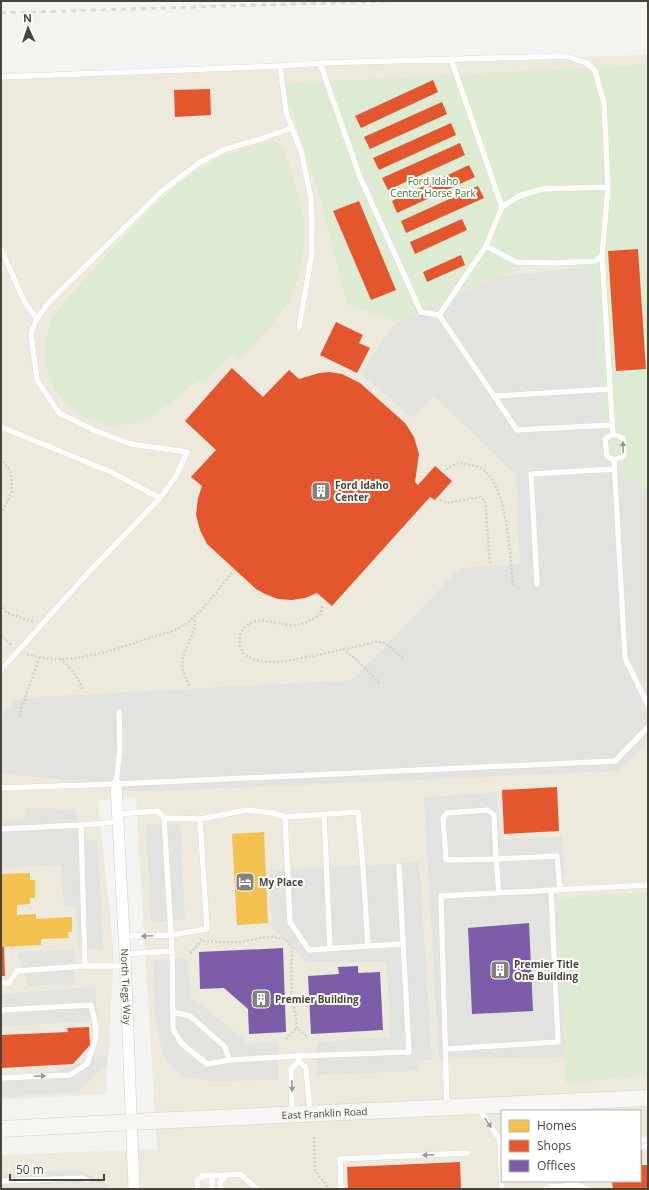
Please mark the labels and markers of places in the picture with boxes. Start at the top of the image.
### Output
place label: Ford Idaho Center [335,478,389,504]
building icon: Ford Idaho Center [310,480,332,502]
hotel icon: My Place [234,871,256,893]
place label: My Place [259,875,303,889]
place label: Premier Title One Building [514,957,579,983]
building icon: Premier Title One Building [489,959,511,981]
building icon: Premier Building [250,988,272,1010]
place label: Premier Building [275,992,359,1006]

